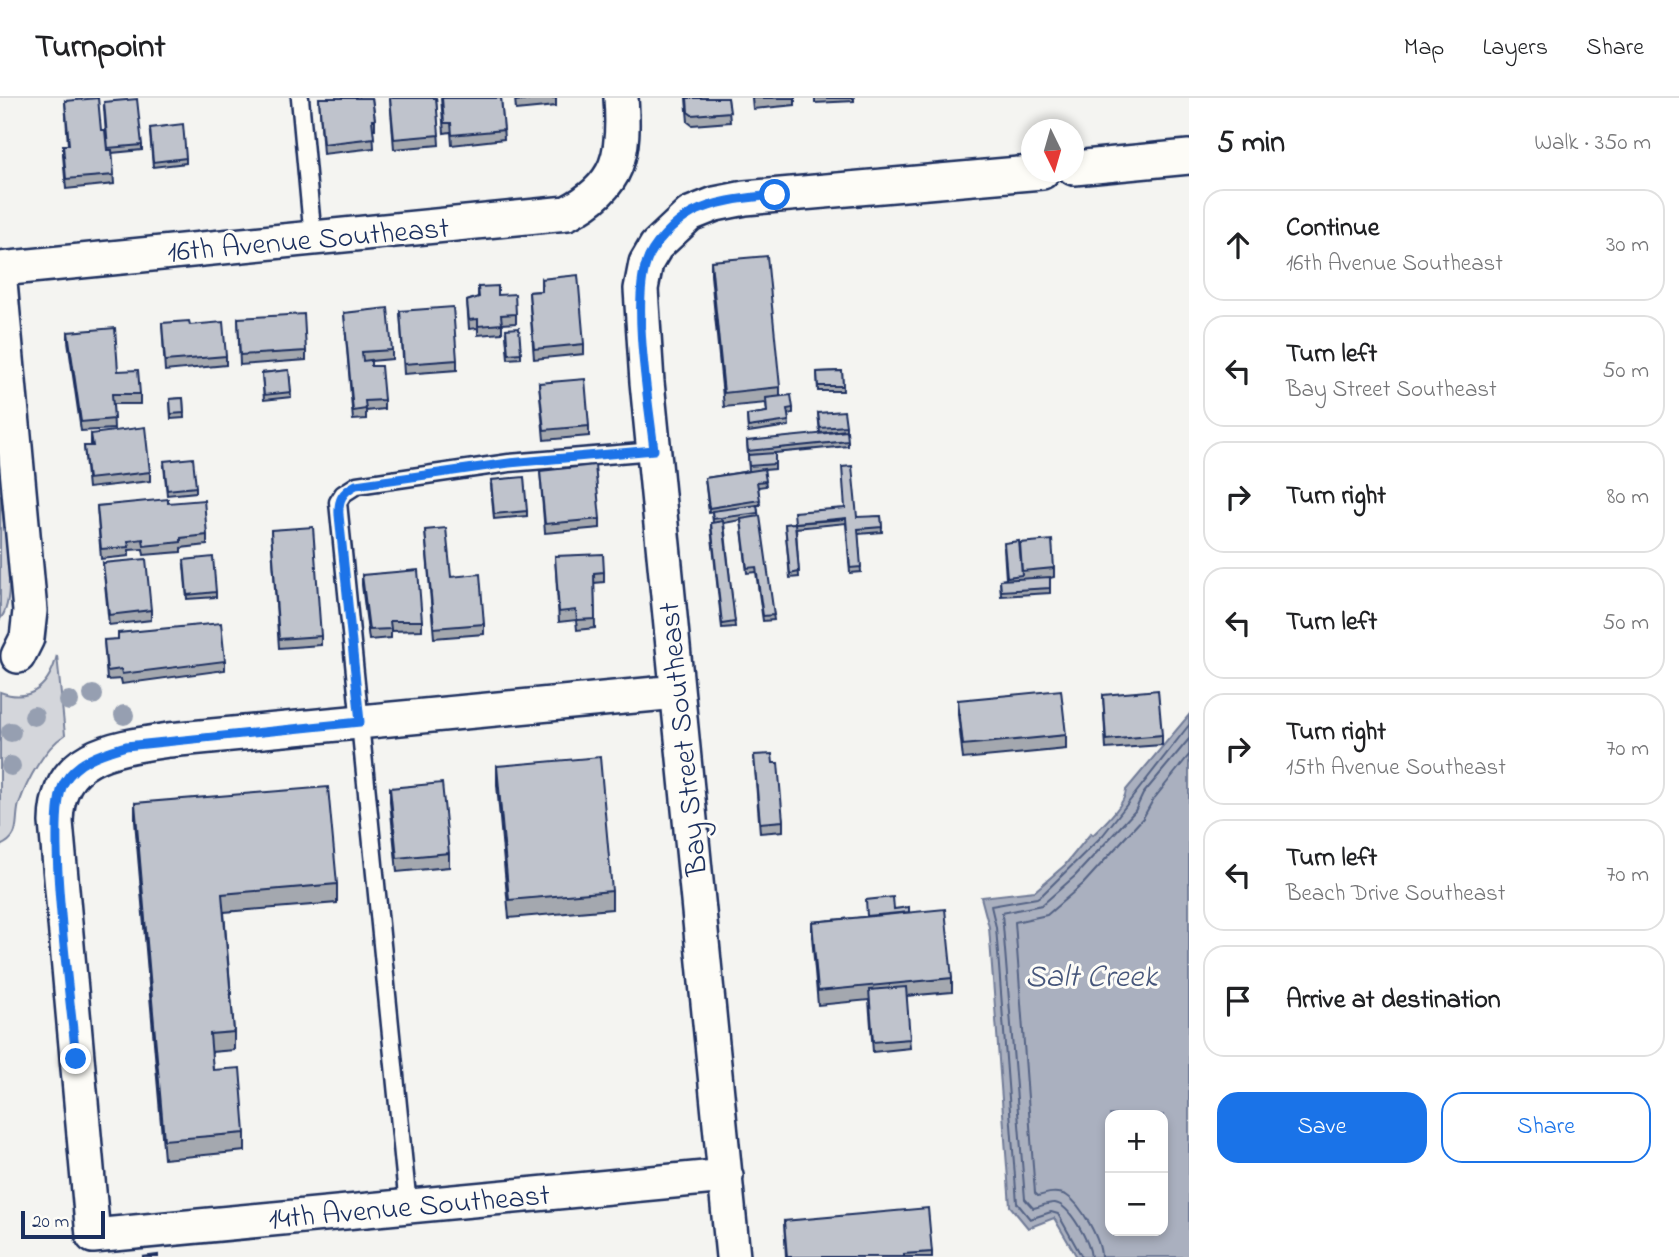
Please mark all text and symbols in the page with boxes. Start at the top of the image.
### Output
text: Turnpoint [35,24,166,72]
text: Map [1404,31,1444,66]
text: Layers [1482,31,1548,66]
text: Share [1586,31,1644,66]
north arrow [1021,119,1084,182]
text: 5 min [1217,122,1285,166]
text: Walk · 350 m [1534,127,1651,160]
route start [759,179,790,210]
street label: 16th Avenue Southeast [165,208,451,276]
text: Continue [1286,210,1379,248]
icon: ahead [1219,226,1257,264]
text: 30 m [1606,229,1649,262]
text: 16th Avenue Southeast [1286,248,1503,281]
text: Turn left [1286,336,1377,374]
icon: left [1219,352,1257,390]
text: 50 m [1602,355,1649,388]
text: Bay Street Southeast [1286,374,1497,407]
icon: right [1219,478,1257,516]
text: Turn right [1286,478,1386,516]
text: 80 m [1607,481,1649,514]
street label: Bay Street Southeast [649,600,721,879]
icon: left [1219,604,1257,642]
text: Turn left [1286,604,1377,642]
text: 50 m [1602,607,1649,640]
text: Turn right [1286,714,1386,752]
icon: right [1219,730,1257,768]
text: 70 m [1606,733,1649,766]
text: 15th Avenue Southeast [1286,752,1506,785]
text: Turn left [1286,840,1377,878]
icon: left [1219,856,1257,894]
text: 70 m [1606,859,1649,892]
text: Beach Drive Southeast [1286,878,1506,911]
water label: Salt Creek [1025,955,1159,1002]
icon: arrive [1219,982,1257,1020]
text: Arrive at destination [1286,982,1501,1020]
route end [60,1043,91,1074]
button: Save [1217,1092,1427,1163]
button: Share [1441,1092,1651,1163]
map controls [1105,1110,1168,1236]
button: + [1105,1110,1168,1173]
button: − [1105,1173,1168,1236]
street label: 14th Avenue Southeast [267,1175,552,1243]
scale bar [21,1208,105,1240]
text: 20 m [32,1209,69,1236]

